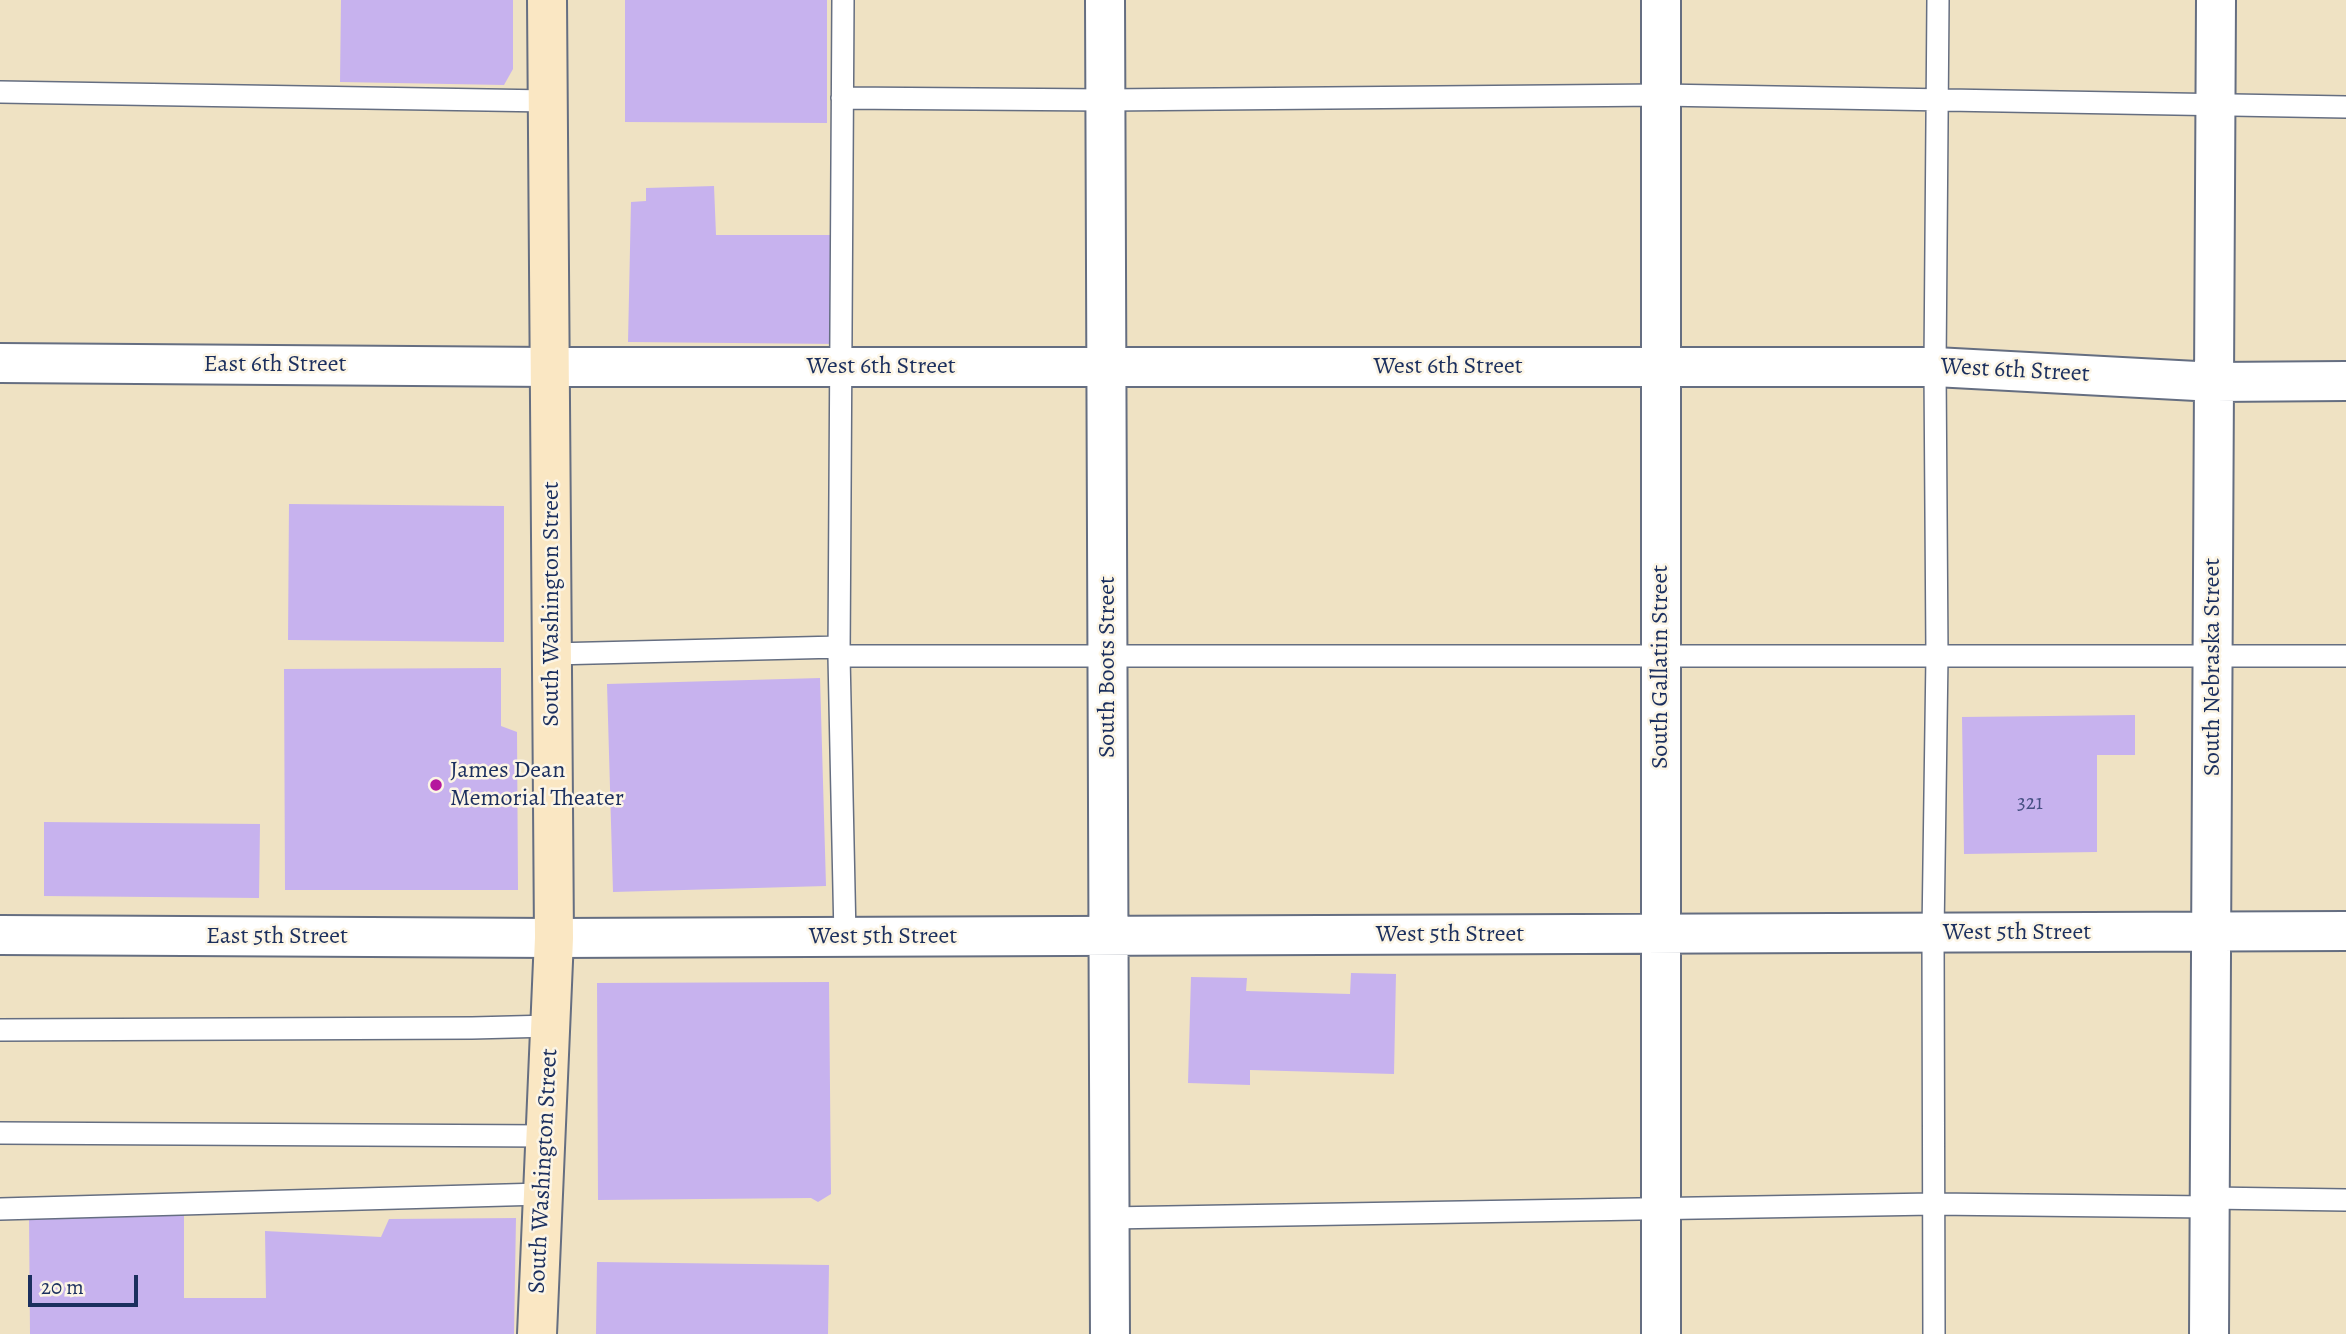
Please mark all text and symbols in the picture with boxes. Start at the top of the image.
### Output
street label: East 6th Street [204,351,346,379]
street label: West 6th Street [806,353,956,381]
street label: West 6th Street [1373,353,1523,381]
street label: West 6th Street [1940,353,2090,389]
street label: South Washington Street [538,481,566,727]
street label: South Nebraska Street [2199,558,2227,776]
street label: South Gallatin Street [1647,565,1675,769]
street label: South Boots Street [1094,576,1122,758]
place label: James Dean Memorial Theater [450,757,624,813]
marker: James Dean Memorial Theater [428,777,444,793]
house number: 321 [2017,791,2043,817]
street label: West 5th Street [1943,919,2091,947]
street label: West 5th Street [1376,921,1524,949]
street label: East 5th Street [206,923,348,951]
street label: West 5th Street [809,923,957,951]
street label: South Washington Street [523,1048,565,1294]
scale bar [32,1260,142,1304]
text: 20 m [41,1273,84,1301]

